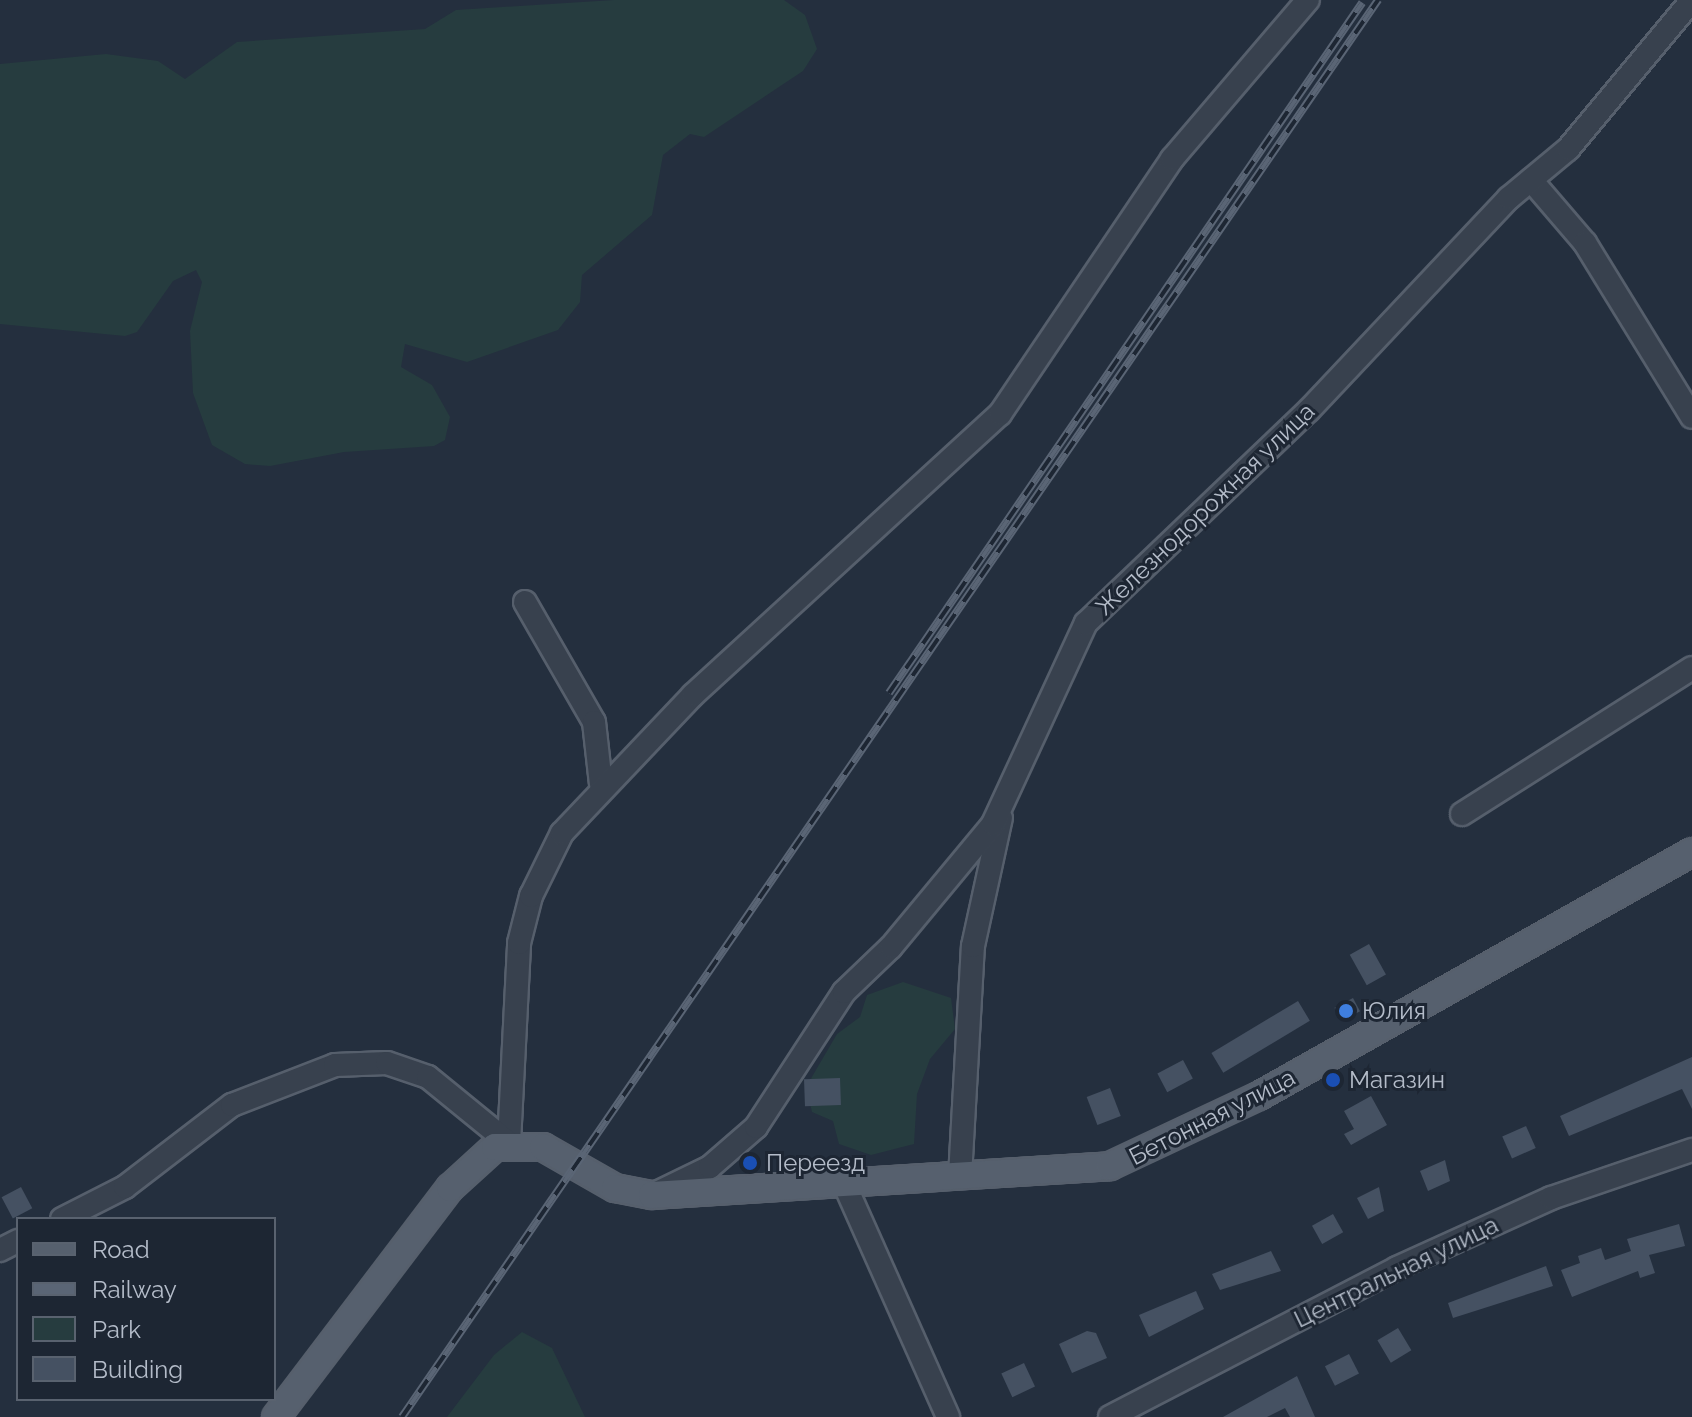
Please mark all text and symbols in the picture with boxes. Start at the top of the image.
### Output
street label: Железнодорожная улица [1089,397,1321,621]
place label: Юлия [1362,997,1426,1025]
marker: Юлия [1337,1002,1355,1020]
street label: Бетонная улица [1124,1063,1300,1171]
place label: Магазин [1349,1066,1445,1094]
marker: Магазин [1324,1071,1342,1089]
place label: Переезд [766,1149,865,1177]
marker: Переезд [741,1154,759,1172]
street label: Центральная улица [1289,1210,1503,1334]
legend [16,1217,276,1401]
text: Road [92,1235,150,1264]
text: Railway [92,1275,177,1304]
text: Park [92,1315,141,1344]
text: Building [92,1355,183,1384]

